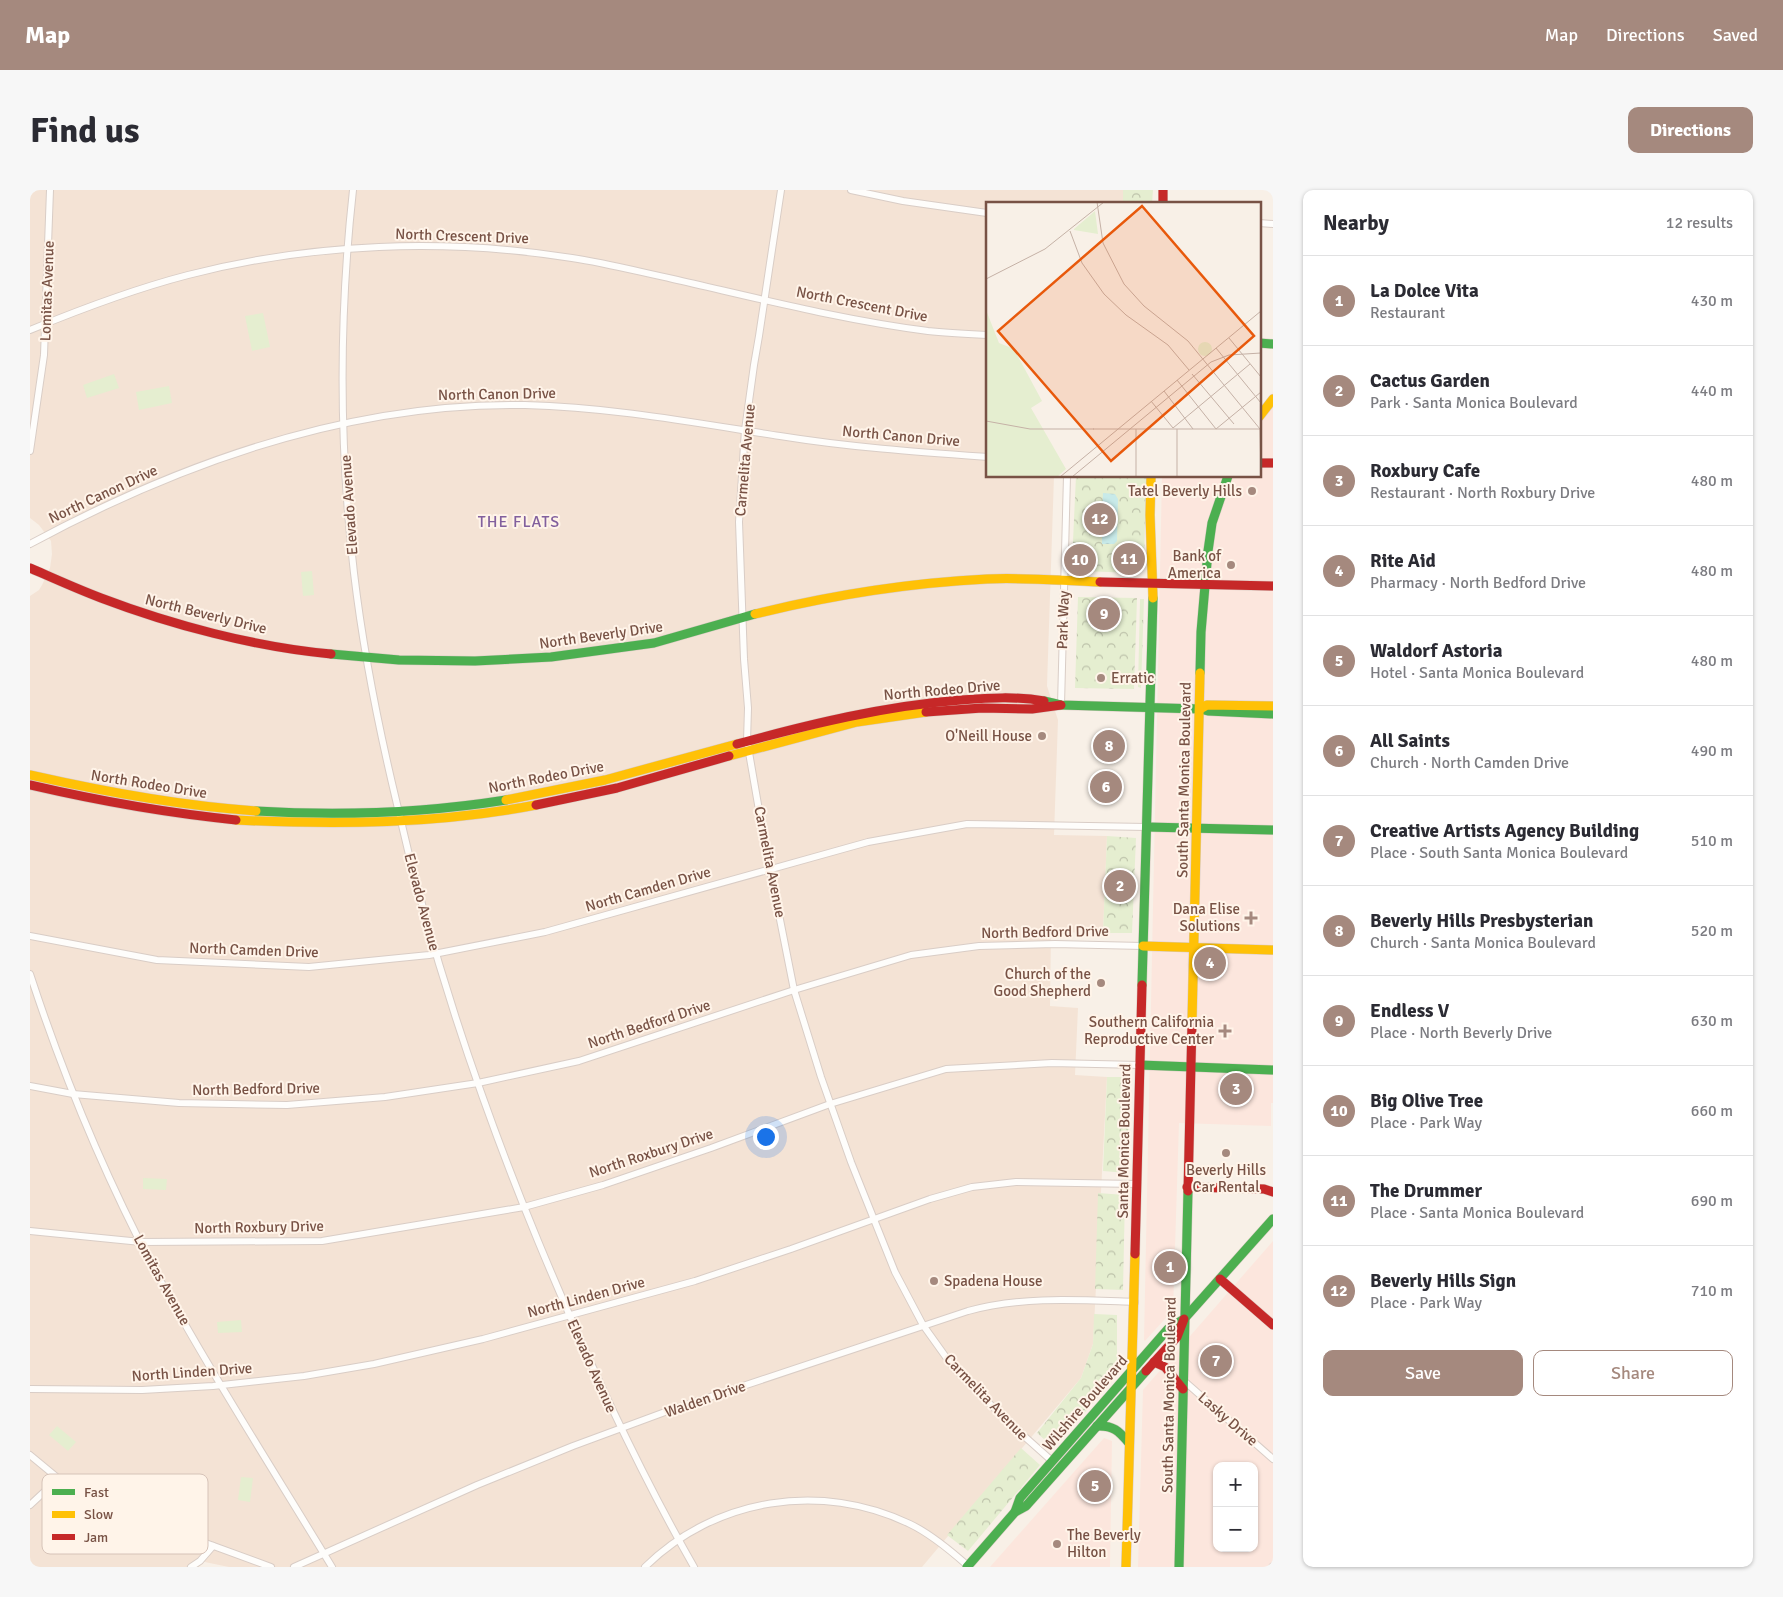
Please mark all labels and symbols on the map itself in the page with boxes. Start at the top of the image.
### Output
inset map [986,202,1260,478]
street label: North Crescent Drive [395,225,529,247]
street label: Lomitas Avenue [36,240,58,342]
street label: North Crescent Drive [795,282,929,326]
street label: North Canon Drive [438,384,556,404]
street label: Carmelita Avenue [731,403,759,517]
street label: North Canon Drive [841,422,961,450]
street label: Elevado Avenue [337,454,361,556]
street label: North Canon Drive [46,461,160,527]
place label: Tatel Beverly Hills [1128,482,1242,500]
marker: Tatel Beverly Hills [1246,485,1258,497]
pin: 12 [1084,500,1116,538]
district label: THE FLATS [478,512,560,532]
pin: 11 [1113,540,1145,578]
pin: 10 [1064,541,1096,579]
place label: Bank of America [1168,547,1222,582]
marker: Bank of America [1225,559,1237,571]
street label: North Beverly Drive [143,590,269,638]
street label: Park Way [1053,590,1073,650]
pin: 9 [1088,595,1120,633]
street label: North Beverly Drive [538,617,664,653]
place label: Erratic [1111,669,1154,687]
marker: Erratic [1095,672,1107,684]
street label: North Rodeo Drive [883,676,1001,704]
street label: South Santa Monica Boulevard [1173,682,1195,878]
place label: O'Neill House [945,727,1032,745]
pin: 8 [1093,727,1125,765]
marker: O'Neill House [1036,730,1048,742]
street label: North Rodeo Drive [487,757,605,797]
street label: North Rodeo Drive [90,766,208,802]
pin: 6 [1090,768,1122,806]
street label: Carmelita Avenue [750,805,790,919]
street label: Elevado Avenue [400,851,444,953]
street label: North Camden Drive [583,862,713,916]
pin: 2 [1104,867,1136,905]
place label: Dana Elise Solutions [1173,900,1240,935]
marker: Dana Elise Solutions [1244,911,1258,925]
street label: North Bedford Drive [981,922,1109,942]
street label: North Camden Drive [189,939,319,961]
pin: 4 [1194,944,1226,982]
place label: Church of the Good Shepherd [994,965,1091,1000]
marker: Church of the Good Shepherd [1095,977,1107,989]
street label: North Bedford Drive [585,996,713,1052]
place label: Southern California Reproductive Center [1084,1013,1214,1048]
marker: Southern California Reproductive Center [1218,1024,1232,1038]
street label: Santa Monica Boulevard [1114,1063,1134,1219]
pin: 3 [1220,1070,1252,1108]
street label: North Bedford Drive [192,1079,320,1099]
street label: North Roxbury Drive [587,1124,715,1182]
your location [753,1124,779,1150]
marker: Beverly Hills Car Rental [1220,1147,1232,1159]
place label: Beverly Hills Car Rental [1186,1161,1266,1196]
street label: North Roxbury Drive [194,1217,324,1237]
street label: Lomitas Avenue [130,1232,194,1328]
pin: 1 [1154,1248,1186,1286]
place label: Spadena House [944,1272,1043,1290]
street label: North Linden Drive [525,1273,647,1321]
marker: Spadena House [928,1275,940,1287]
street label: South Santa Monica Boulevard [1158,1297,1180,1493]
street label: Elevado Avenue [563,1316,621,1416]
pin: 7 [1200,1342,1232,1380]
street label: Carmelita Avenue [940,1350,1032,1444]
street label: Wilshire Boulevard [1039,1352,1131,1454]
street label: North Linden Drive [131,1359,253,1385]
street label: Walden Drive [662,1377,748,1421]
street label: Lasky Drive [1194,1388,1262,1450]
pin: 5 [1079,1467,1111,1505]
legend [42,1474,208,1554]
text: Fast [84,1484,109,1501]
text: Slow [84,1506,113,1523]
place label: The Beverly Hilton [1067,1526,1141,1561]
text: Jam [84,1529,108,1546]
marker: The Beverly Hilton [1051,1538,1063,1550]

